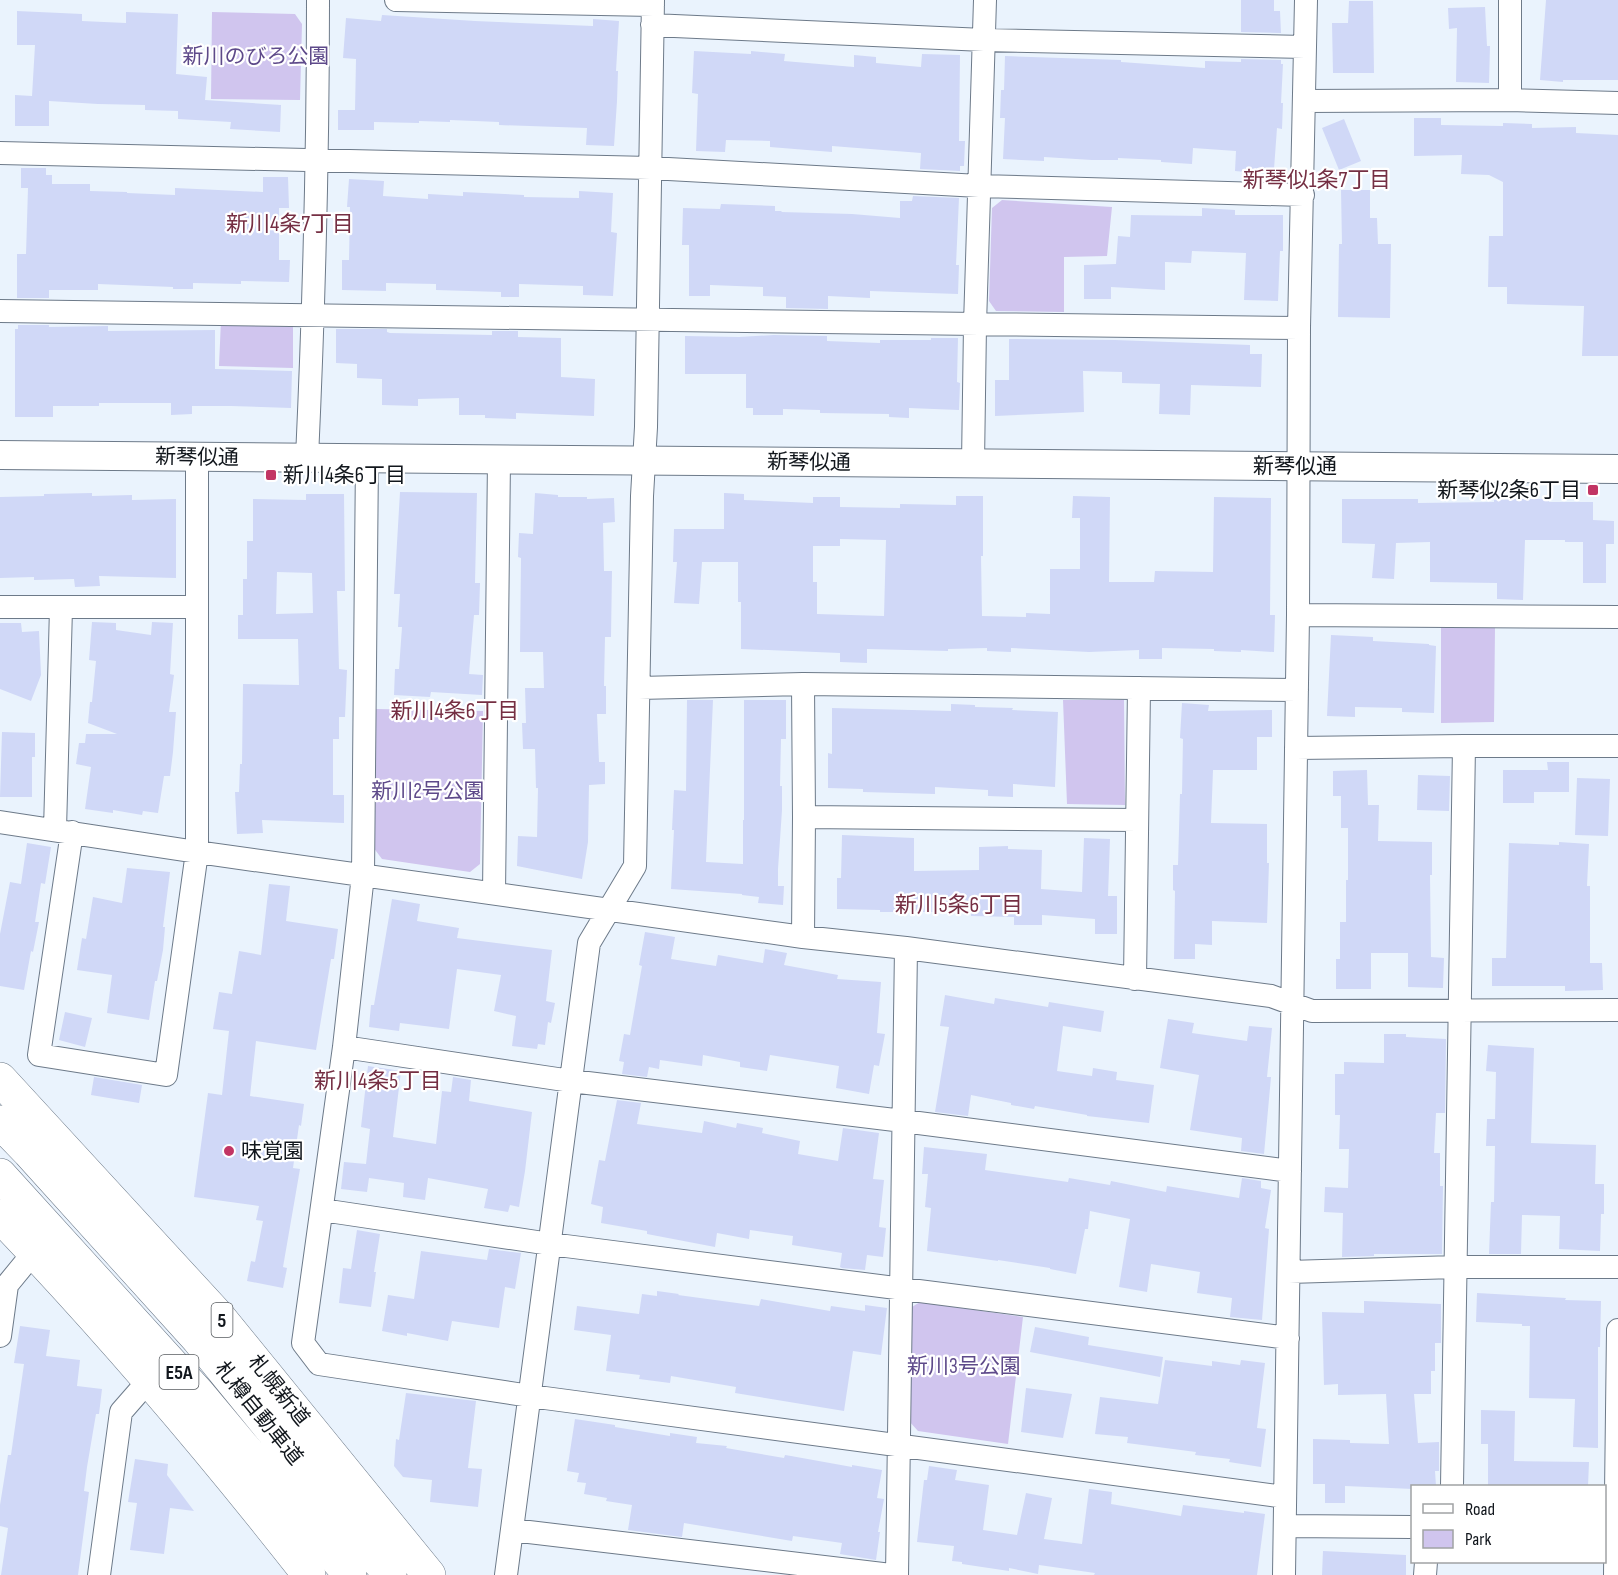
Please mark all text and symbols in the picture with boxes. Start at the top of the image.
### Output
park label: 新川のびろ公園 [183,44,330,69]
district label: 新琴似1条7丁目 [1243,167,1391,194]
district label: 新川4条7丁目 [226,211,354,238]
street label: 新琴似通 [155,444,239,471]
street label: 新琴似通 [767,449,851,476]
street label: 新琴似通 [1253,454,1337,479]
place label: 新川4条6丁目 [283,463,406,488]
marker: 新川4条6丁目 [264,468,278,482]
place label: 新琴似2条6丁目 [1437,478,1581,503]
marker: 新琴似2条6丁目 [1586,483,1600,497]
district label: 新川4条6丁目 [391,698,519,725]
park label: 新川2号公園 [371,779,485,804]
district label: 新川5条6丁目 [895,892,1023,919]
district label: 新川4条5丁目 [314,1068,442,1095]
place label: 味覚園 [241,1139,304,1164]
marker: 味覚園 [222,1144,236,1158]
road number: 5 [212,1303,232,1337]
street label: 札幌新道 [242,1350,315,1431]
park label: 新川3号公園 [907,1354,1021,1379]
road number: E5A [160,1355,198,1389]
street label: 札樽自動車道 [209,1356,308,1470]
legend [1411,1485,1606,1563]
text: Road [1465,1499,1495,1520]
text: Park [1465,1529,1491,1550]

